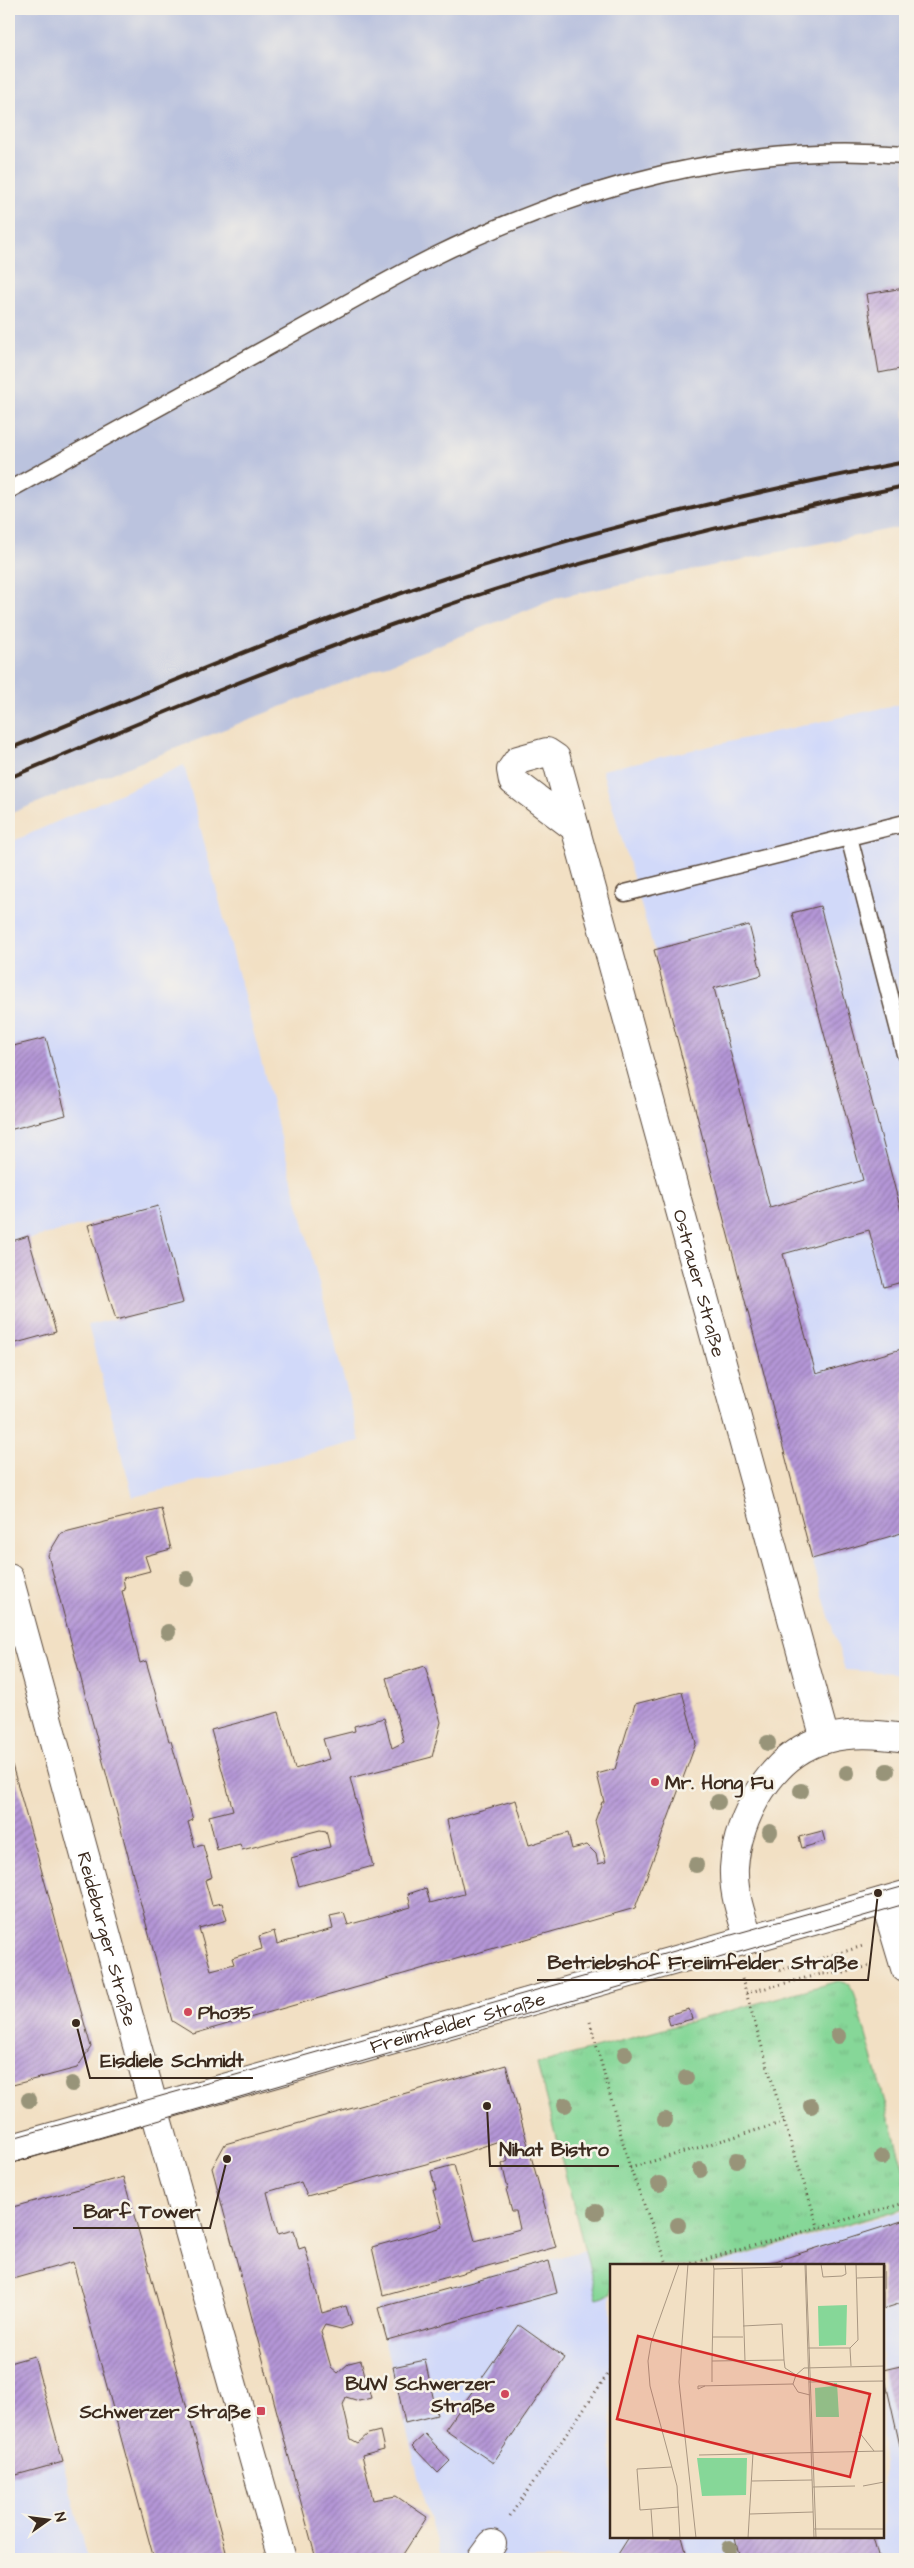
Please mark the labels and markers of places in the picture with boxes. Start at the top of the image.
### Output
place label: Mr. Hong Fu [665,1770,774,1798]
marker: Mr. Hong Fu [649,1776,661,1788]
callout: Betriebshof Freiimfelder Straße [537,1945,868,1980]
place label: Pho35 [198,2000,254,2027]
marker: Pho35 [182,2006,194,2018]
callout: Eisdiele Schmidt [90,2043,253,2078]
callout: Nihat Bistro [490,2131,619,2166]
callout: Barf Tower [73,2193,210,2228]
place label: BUW Schwerzer Straße [345,2371,496,2420]
marker: BUW Schwerzer Straße [499,2388,511,2400]
place label: Schwerzer Straße [79,2399,252,2426]
marker: Schwerzer Straße [255,2405,267,2417]

